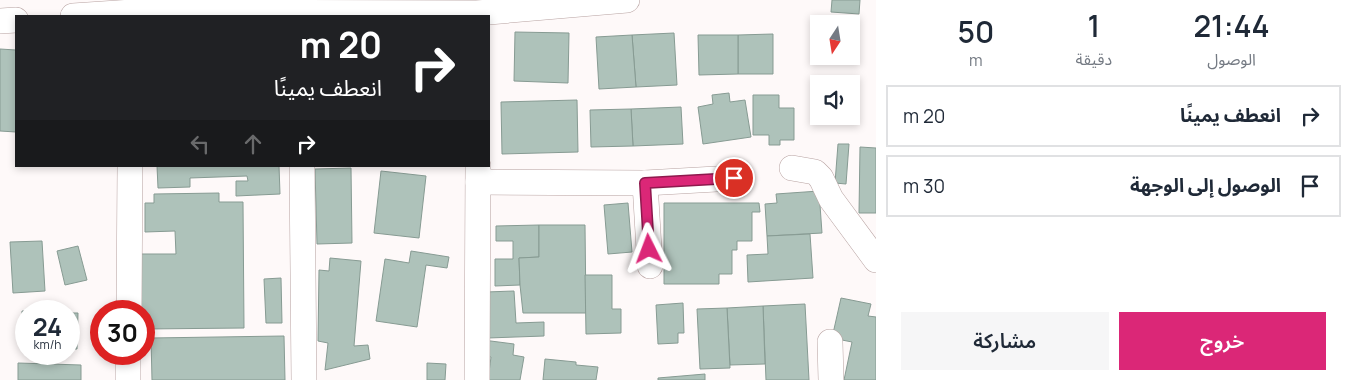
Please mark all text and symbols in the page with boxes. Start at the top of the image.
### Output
text: 1 [1088,5,1100,46]
text: 21:44 [1193,5,1270,46]
text: 50 [957,11,994,52]
north arrow [810,15,860,65]
map controls [810,15,860,125]
text: 20 m [300,21,382,69]
icon: right [400,35,465,100]
text: دقيقة [1076,48,1112,70]
text: الوصول [1207,48,1256,70]
text: m [969,49,983,71]
text: انعطف يمينًا [274,73,382,103]
button: sound [810,75,860,125]
text: انعطف يمينًا [1180,102,1281,128]
icon: right [1296,102,1324,130]
text: 20 m [903,103,945,129]
icon: left [186,130,214,158]
icon: ahead [239,130,267,158]
icon: right [292,130,320,158]
pin [713,157,755,199]
icon: arrive [720,164,748,192]
text: الوصول إلى الوجهة [1130,172,1281,198]
icon: arrive [1296,172,1324,200]
text: 30 m [903,173,945,199]
position arrow [622,222,674,274]
speed limit sign: 30 [90,300,155,365]
text: 24 [33,309,62,344]
button: مشاركة [901,312,1109,370]
button: خروج [1119,312,1326,370]
text: km/h [34,336,61,353]

